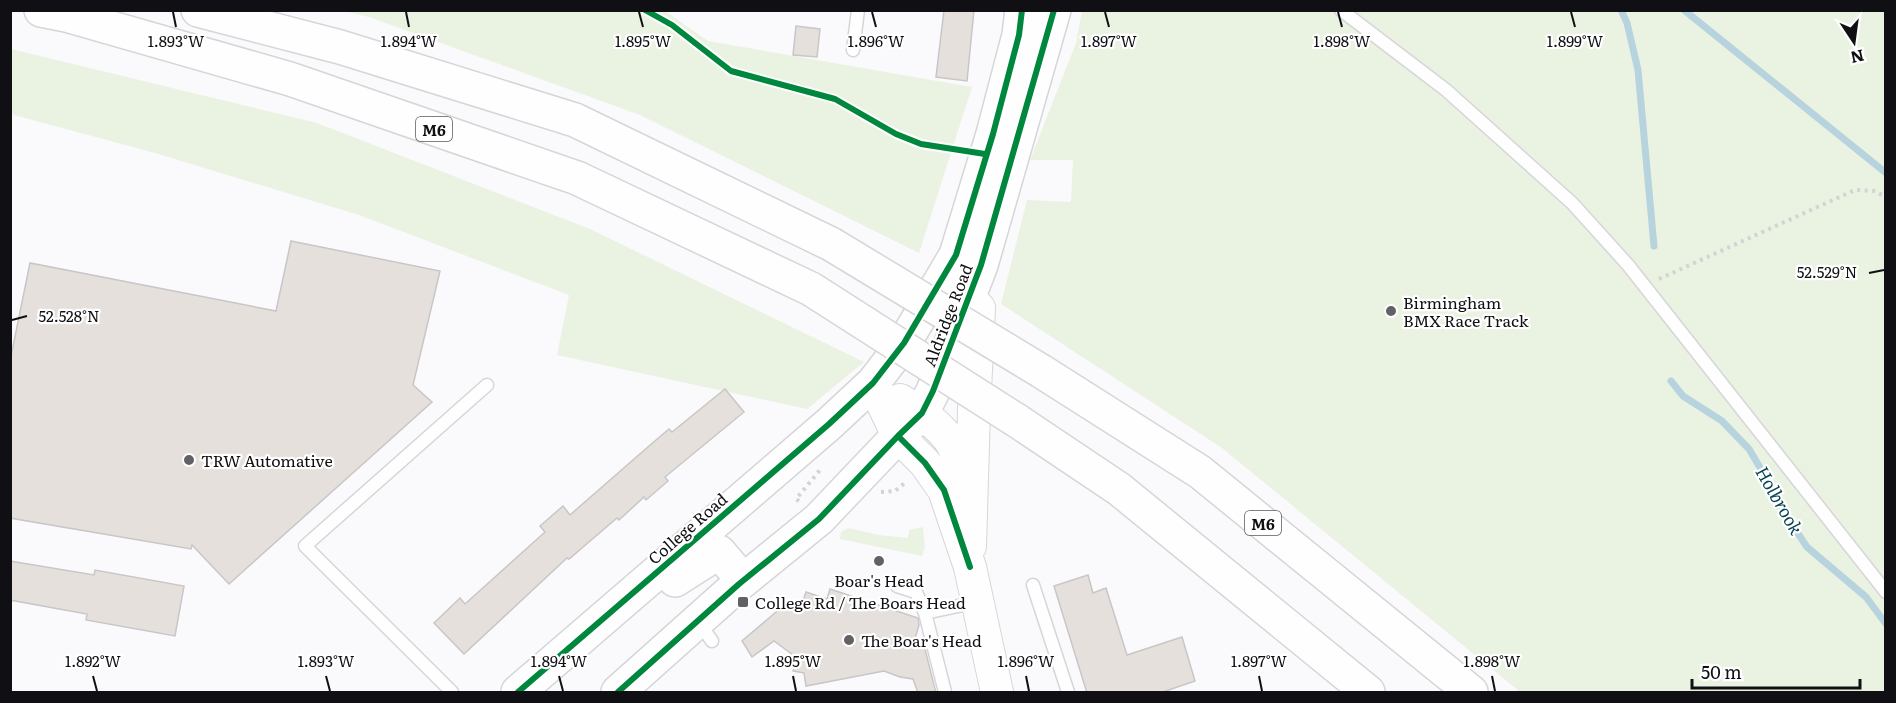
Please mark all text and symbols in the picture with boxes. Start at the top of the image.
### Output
north arrow [1824,12,1884,72]
text: 1.893°W [148,29,205,52]
text: 1.894°W [381,29,438,52]
text: 1.895°W [615,29,672,52]
text: 1.896°W [848,29,905,52]
text: 1.897°W [1081,29,1138,52]
text: 1.898°W [1314,29,1371,52]
text: 1.899°W [1547,29,1604,52]
text: N [1848,44,1867,71]
road number: M6 [416,117,452,141]
street label: Aldridge Road [916,260,978,370]
text: 52.529°N [1797,260,1857,283]
place label: Birmingham BMX Race Track [1403,290,1529,332]
text: 52.528°N [39,304,99,327]
marker: Birmingham BMX Race Track [1384,304,1398,318]
place label: TRW Automative [201,448,333,472]
marker: TRW Automative [182,453,196,467]
water label: Holbrook [1750,461,1810,539]
street label: College Road [642,487,732,569]
road number: M6 [1245,511,1281,535]
marker: Boar's Head [872,554,886,568]
place label: Boar's Head [834,568,924,592]
place label: College Rd / The Boars Head [755,590,966,614]
marker: College Rd / The Boars Head [736,595,750,609]
place label: The Boar's Head [861,628,982,652]
marker: The Boar's Head [842,633,856,647]
text: 1.892°W [65,649,122,672]
text: 1.893°W [298,649,355,672]
text: 1.894°W [531,649,588,672]
text: 1.895°W [765,649,822,672]
text: 1.896°W [998,649,1055,672]
text: 1.897°W [1231,649,1288,672]
text: 1.898°W [1464,649,1521,672]
scale bar [1692,652,1860,690]
text: 50 m [1701,658,1742,685]

